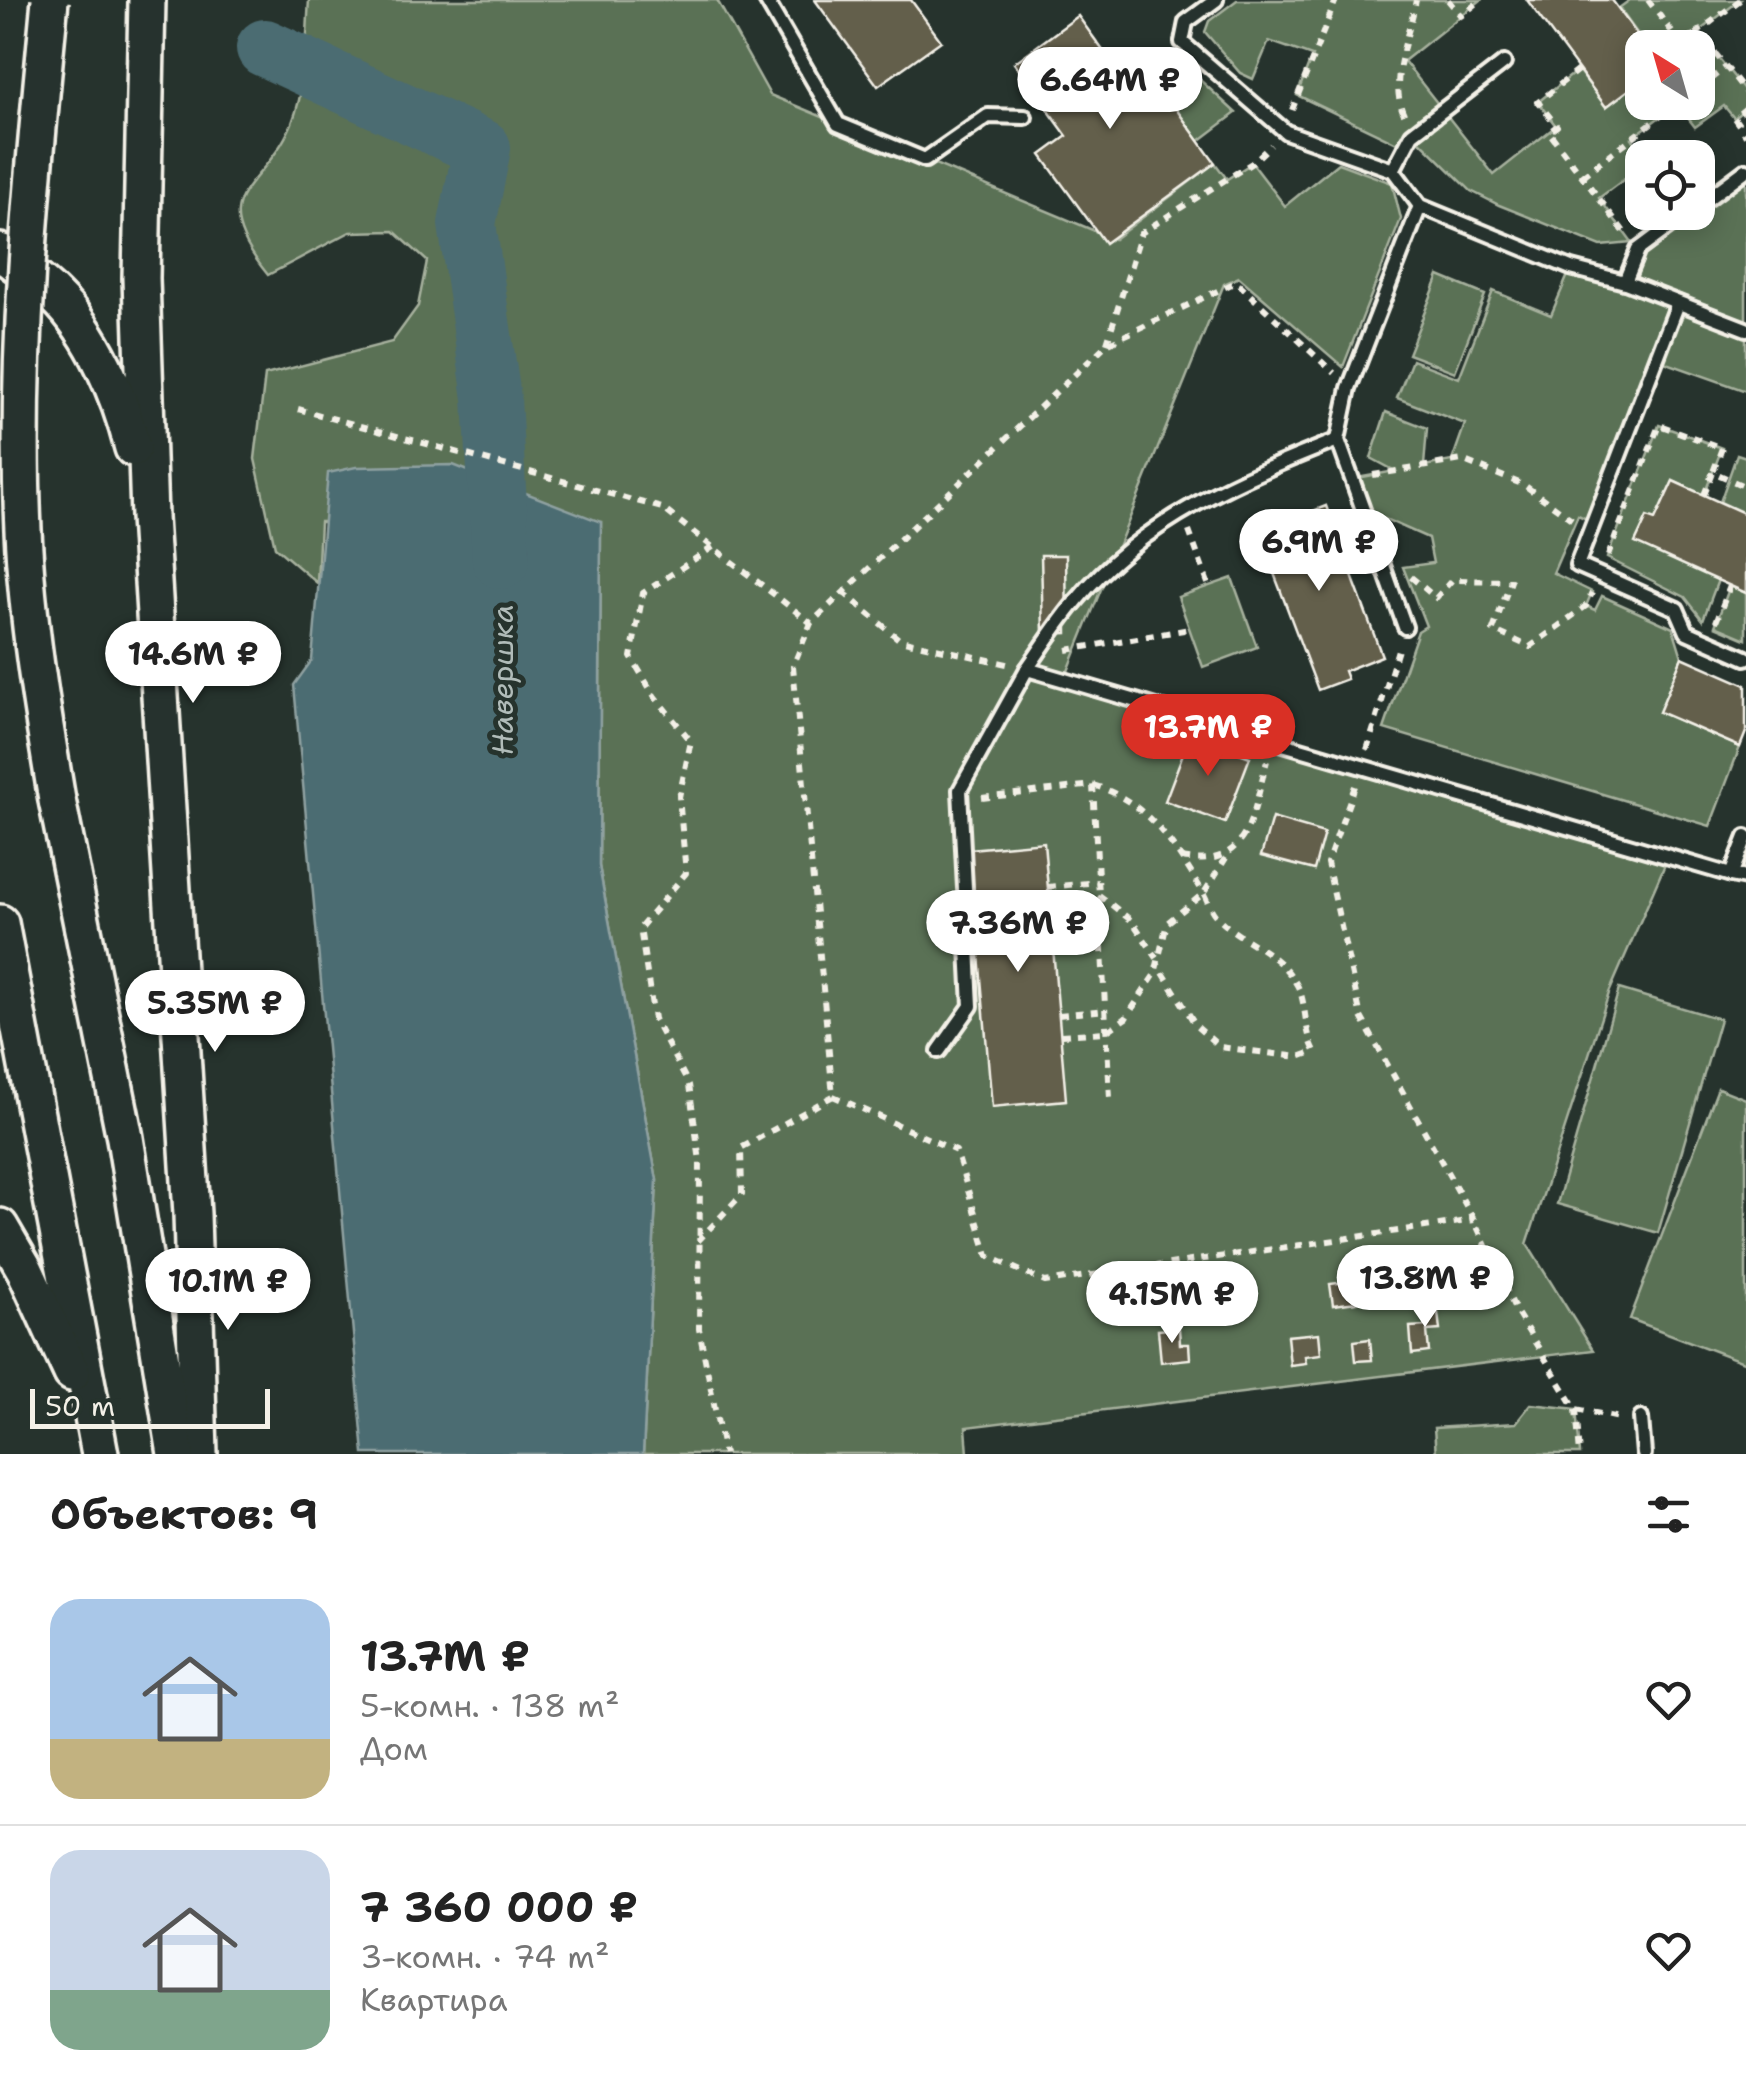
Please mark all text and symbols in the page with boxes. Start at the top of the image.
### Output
north arrow [1625,30,1715,120]
map controls [1625,30,1715,230]
pin: 6.64M ₽ [1018,47,1202,132]
text: 6.64M ₽ [1039,58,1181,101]
button: locate [1625,140,1715,230]
pin: 6.9M ₽ [1238,509,1400,594]
text: 6.9M ₽ [1261,520,1377,563]
water label: Навершка [482,604,523,756]
pin: 14.6M ₽ [101,621,285,706]
text: 14.6M ₽ [127,632,259,675]
pin: 13.7M ₽ [1116,694,1300,779]
text: 13.7M ₽ [1143,705,1273,748]
pin: 7.36M ₽ [926,890,1110,975]
text: 7.36M ₽ [948,901,1088,944]
pin: 5.35M ₽ [123,970,307,1055]
text: 5.35M ₽ [147,981,283,1024]
pin: 13.8M ₽ [1333,1245,1517,1330]
pin: 10.1M ₽ [136,1248,320,1333]
text: 13.8M ₽ [1359,1256,1491,1299]
text: 10.1M ₽ [167,1259,289,1302]
pin: 4.15M ₽ [1080,1261,1264,1346]
text: 4.15M ₽ [1108,1272,1236,1315]
scale bar [30,1384,270,1428]
text: 50 m [45,1387,115,1425]
text: Объектов: 9 [50,1486,318,1542]
icon: filters [1641,1487,1696,1542]
text: 13.7M ₽ [360,1628,530,1684]
icon: home [130,1639,250,1759]
icon: heart [1641,1672,1696,1727]
text: 5-комн. · 138 m² [360,1684,620,1727]
text: Дом [360,1727,428,1770]
text: 7 360 000 ₽ [360,1879,638,1935]
icon: home [130,1890,250,2010]
icon: heart [1641,1923,1696,1978]
text: 3-комн. · 74 m² [360,1935,610,1978]
text: Квартира [360,1978,508,2021]

